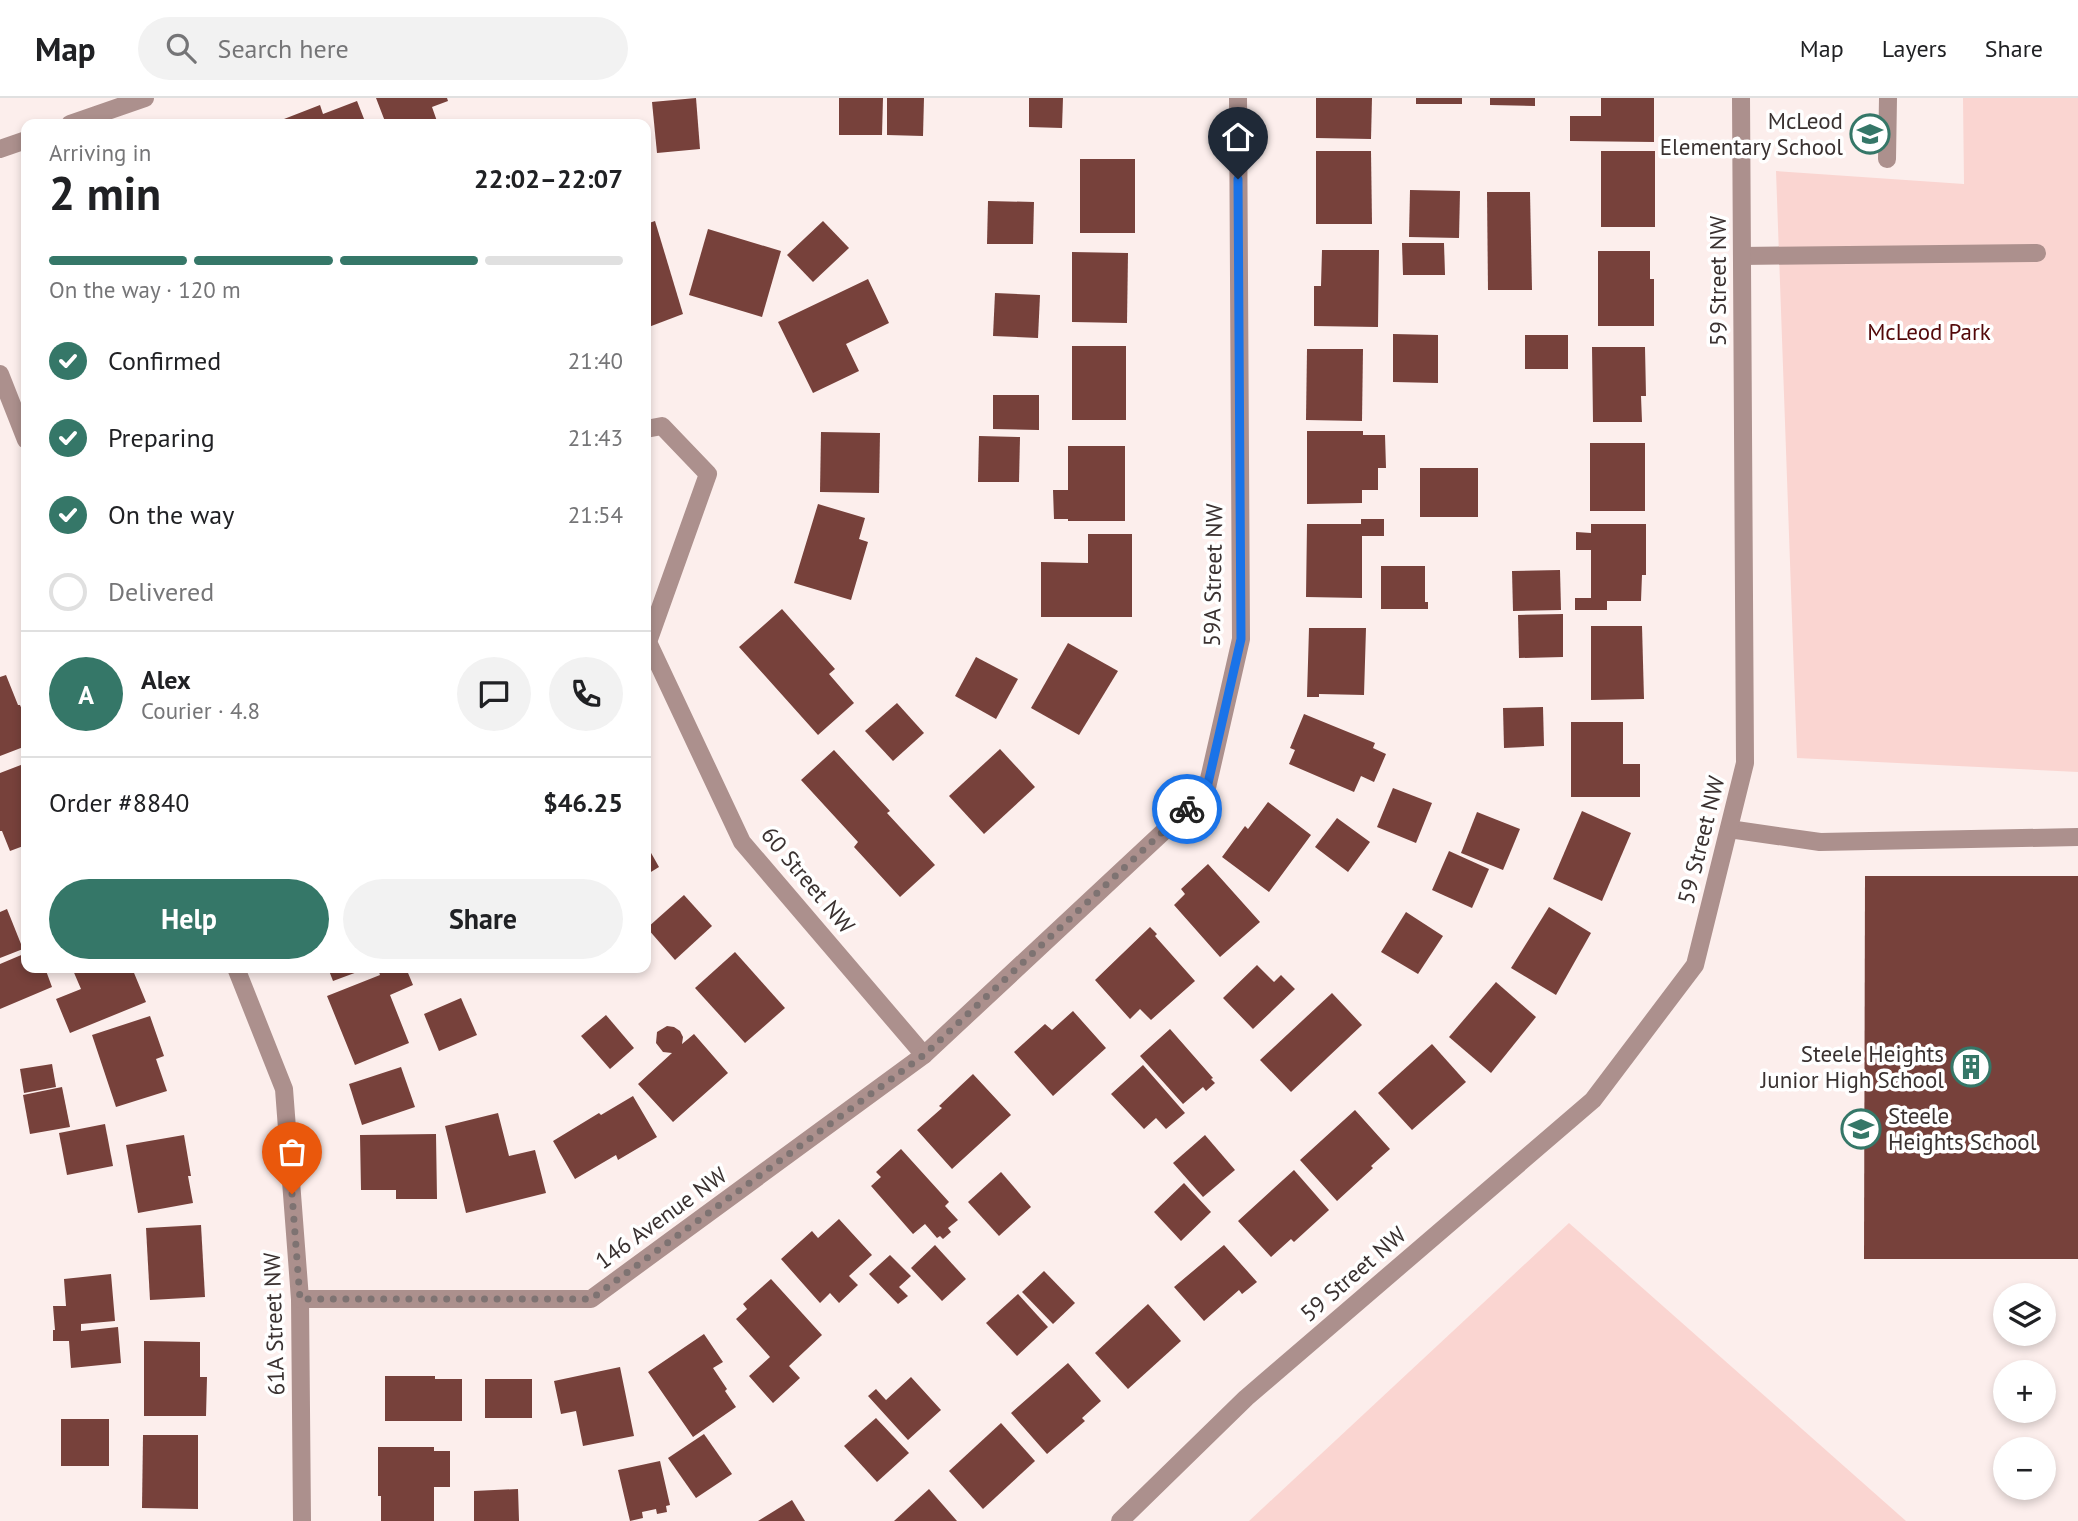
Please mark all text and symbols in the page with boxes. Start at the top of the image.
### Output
search box [138,17,628,80]
text: Map [35,27,96,70]
icon: search [162,29,200,67]
text: Search here [218,32,349,65]
text: Map [1800,33,1844,64]
text: Layers [1882,33,1947,64]
text: Share [1985,33,2043,64]
place label: McLeod Elementary School [1660,106,1843,161]
pin [1208,107,1268,179]
school or university icon: McLeod Elementary School [1849,113,1891,155]
icon: home [1219,118,1257,156]
text: Arriving in [49,138,151,167]
text: 22:02–22:07 [474,162,623,195]
text: 2 min [49,163,161,223]
street label: 59 Street NW [1703,216,1732,346]
text: On the way · 120 m [49,275,241,304]
park label: McLeod Park [1867,317,1991,346]
icon: check [49,342,87,380]
text: Confirmed [108,344,221,377]
text: 21:40 [568,346,623,375]
icon: check [49,419,87,457]
text: Preparing [108,421,215,454]
text: 21:43 [568,423,623,452]
icon: check [49,496,87,534]
text: On the way [108,498,234,531]
text: 21:54 [568,500,623,529]
street label: 59A Street NW [1197,503,1228,647]
text: Delivered [108,575,214,608]
button: chat [457,657,531,731]
button: phone [549,657,623,731]
text: Alex [141,663,191,696]
text: A [78,678,94,711]
text: Courier · 4.8 [141,696,260,725]
street label: 59 Street NW [1671,773,1730,907]
courier [1152,774,1222,844]
text: Order #8840 [49,786,189,819]
text: $46.25 [543,786,623,819]
icon: bike [1168,790,1206,828]
street label: 60 Street NW [755,820,861,939]
button: Help [49,879,329,959]
button: Share [343,879,623,959]
place label: Steele Heights Junior High School [1760,1039,1944,1094]
building icon: Steele Heights Junior High School [1950,1046,1992,1088]
place label: Steele Heights School [1888,1101,2037,1156]
school or university icon: Steele Heights School [1840,1108,1882,1150]
pin [262,1122,322,1194]
icon: bag [273,1133,311,1171]
street label: 146 Avenue NW [589,1160,732,1275]
street label: 59 Street NW [1294,1220,1411,1327]
street label: 61A Street NW [257,1252,290,1396]
map controls [1993,1283,2056,1500]
button: layers [1993,1283,2056,1346]
button: + [1993,1360,2056,1423]
button: − [1993,1437,2056,1500]

